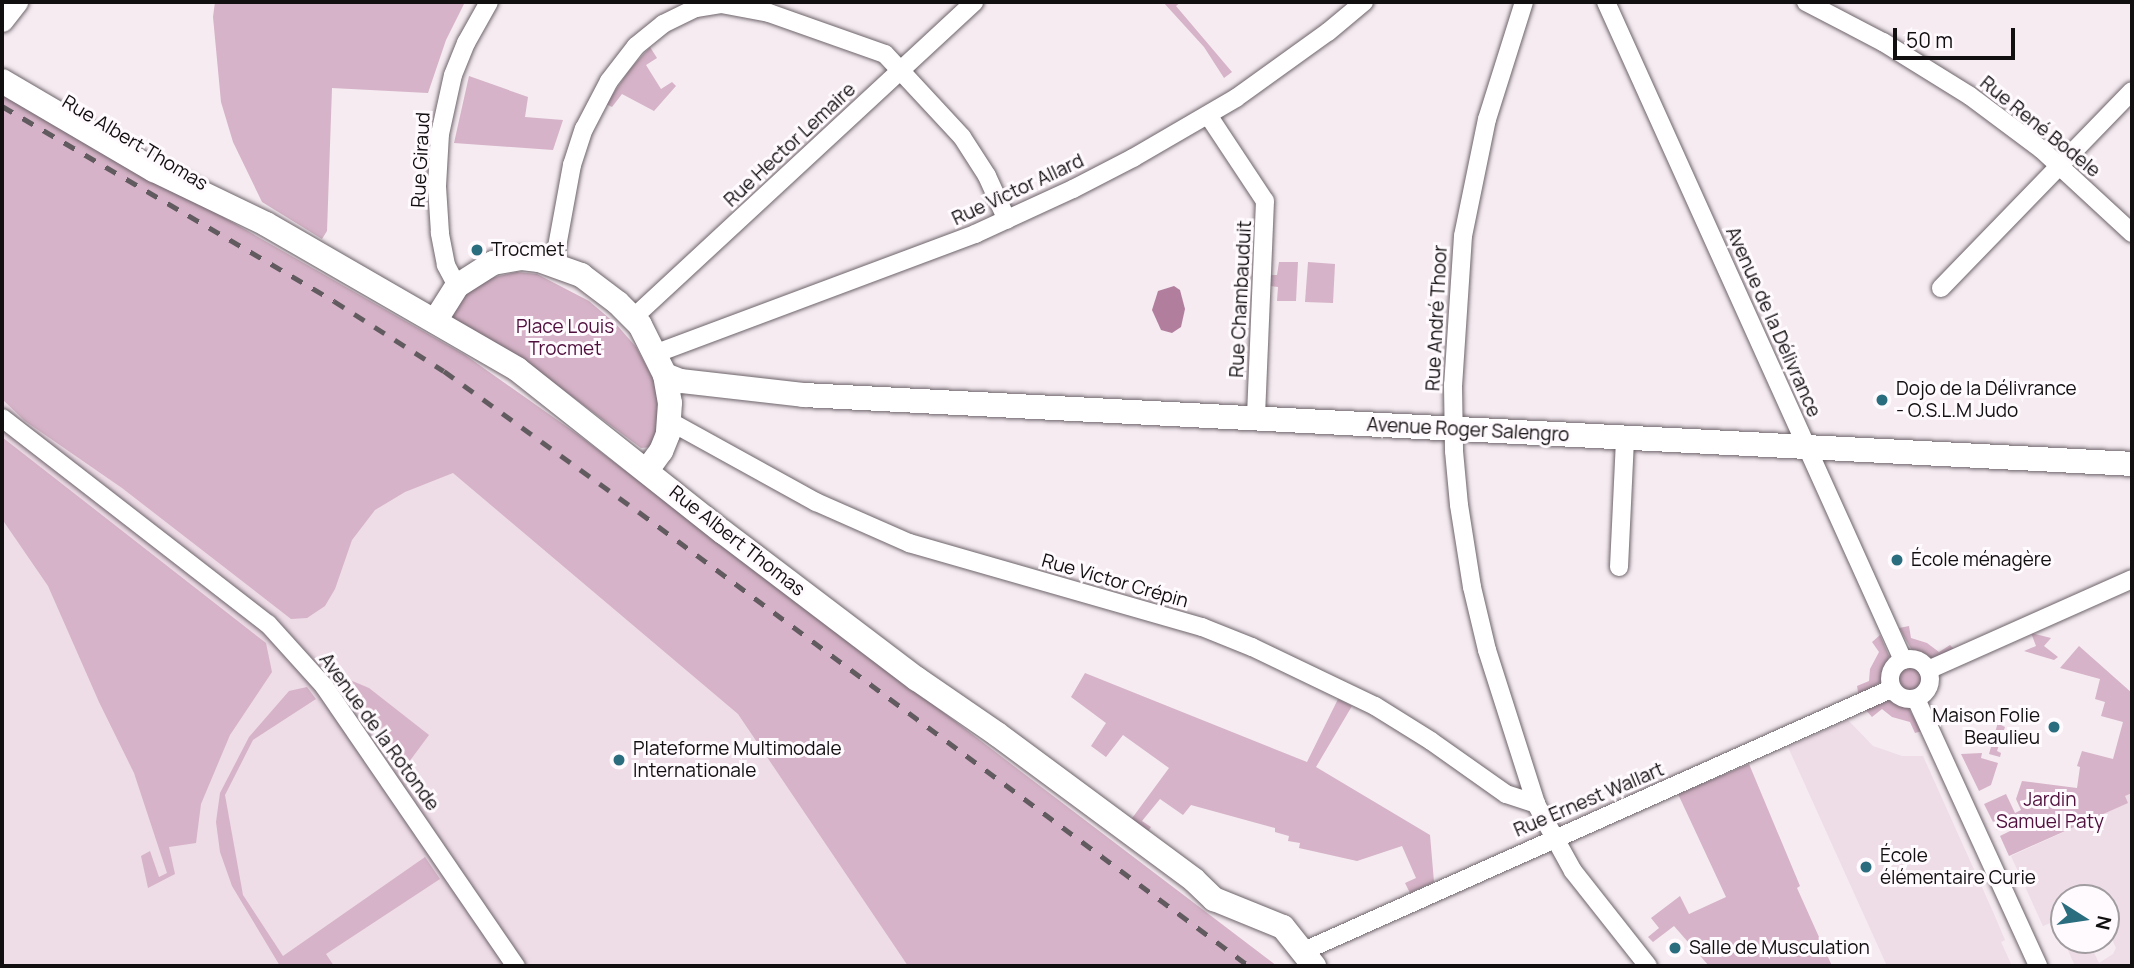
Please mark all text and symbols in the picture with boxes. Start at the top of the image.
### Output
scale bar [1896,14,2018,58]
text: 50 m [1906,26,1953,54]
street label: Rue René Bodele [1975,72,2105,182]
street label: Rue Hector Lemaire [720,78,860,212]
street label: Rue Albert Thomas [58,91,212,195]
street label: Rue Giraud [407,112,435,208]
street label: Rue Victor Allard [949,150,1087,230]
street label: Rue Chambauduit [1225,220,1257,378]
street label: Avenue de la Délivrance [1721,223,1825,421]
place label: Trocmet [491,239,565,261]
marker: Trocmet [469,242,485,258]
street label: Rue André Thoor [1422,244,1452,392]
park label: Place Louis Trocmet [516,316,614,360]
place label: Dojo de la Délivrance - O.S.L.M Judo [1896,378,2077,422]
marker: Dojo de la Délivrance - O.S.L.M Judo [1874,392,1890,408]
street label: Avenue Roger Salengro [1366,413,1570,447]
street label: Rue Albert Thomas [665,481,809,601]
street label: Rue Victor Crépin [1039,549,1191,613]
place label: École ménagère [1911,549,2052,571]
marker: École ménagère [1889,552,1905,568]
street label: Avenue de la Rotonde [314,649,444,815]
place label: Maison Folie Beaulieu [1932,705,2040,749]
marker: Maison Folie Beaulieu [2046,719,2062,735]
place label: Plateforme Multimodale Internationale [633,738,842,782]
marker: Plateforme Multimodale Internationale [611,752,627,768]
street label: Rue Ernest Wallart [1510,758,1668,842]
park label: Jardin Samuel Paty [1996,789,2104,833]
place label: École élémentaire Curie [1880,845,2036,889]
marker: École élémentaire Curie [1858,859,1874,875]
north arrow [2050,884,2120,954]
text: N [2089,914,2118,932]
place label: Salle de Musculation [1689,937,1870,959]
marker: Salle de Musculation [1667,940,1683,956]

